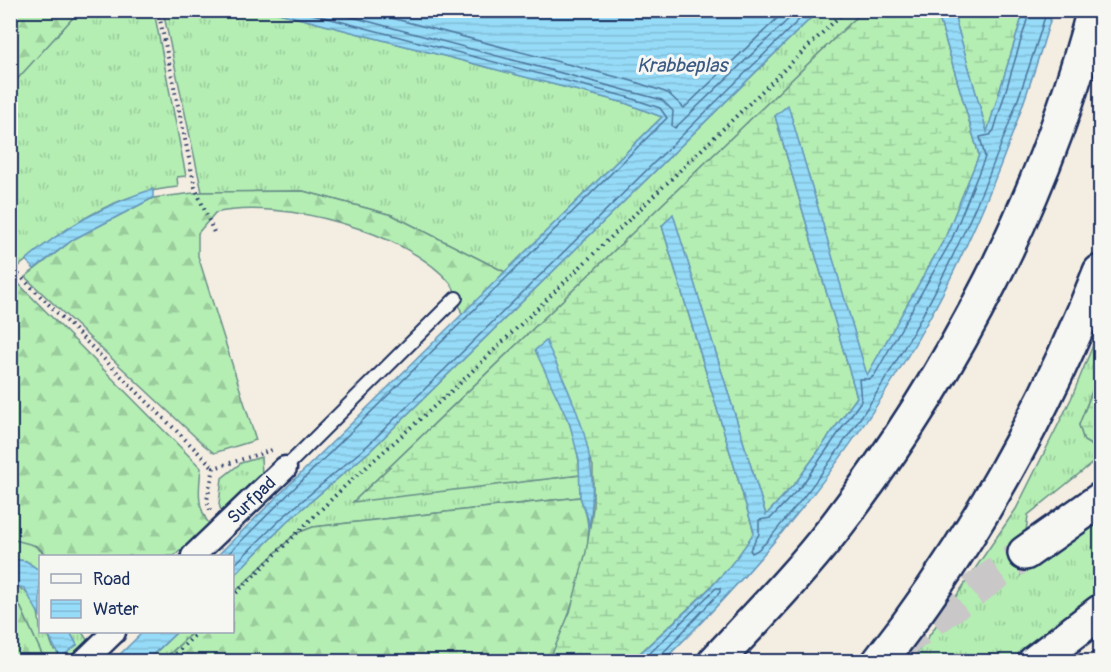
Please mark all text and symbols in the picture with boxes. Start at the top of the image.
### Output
water label: Krabbeplas [637,53,729,78]
street label: Surfpad [223,472,281,529]
legend [39,555,234,633]
text: Road [93,568,130,591]
text: Water [93,598,139,621]

